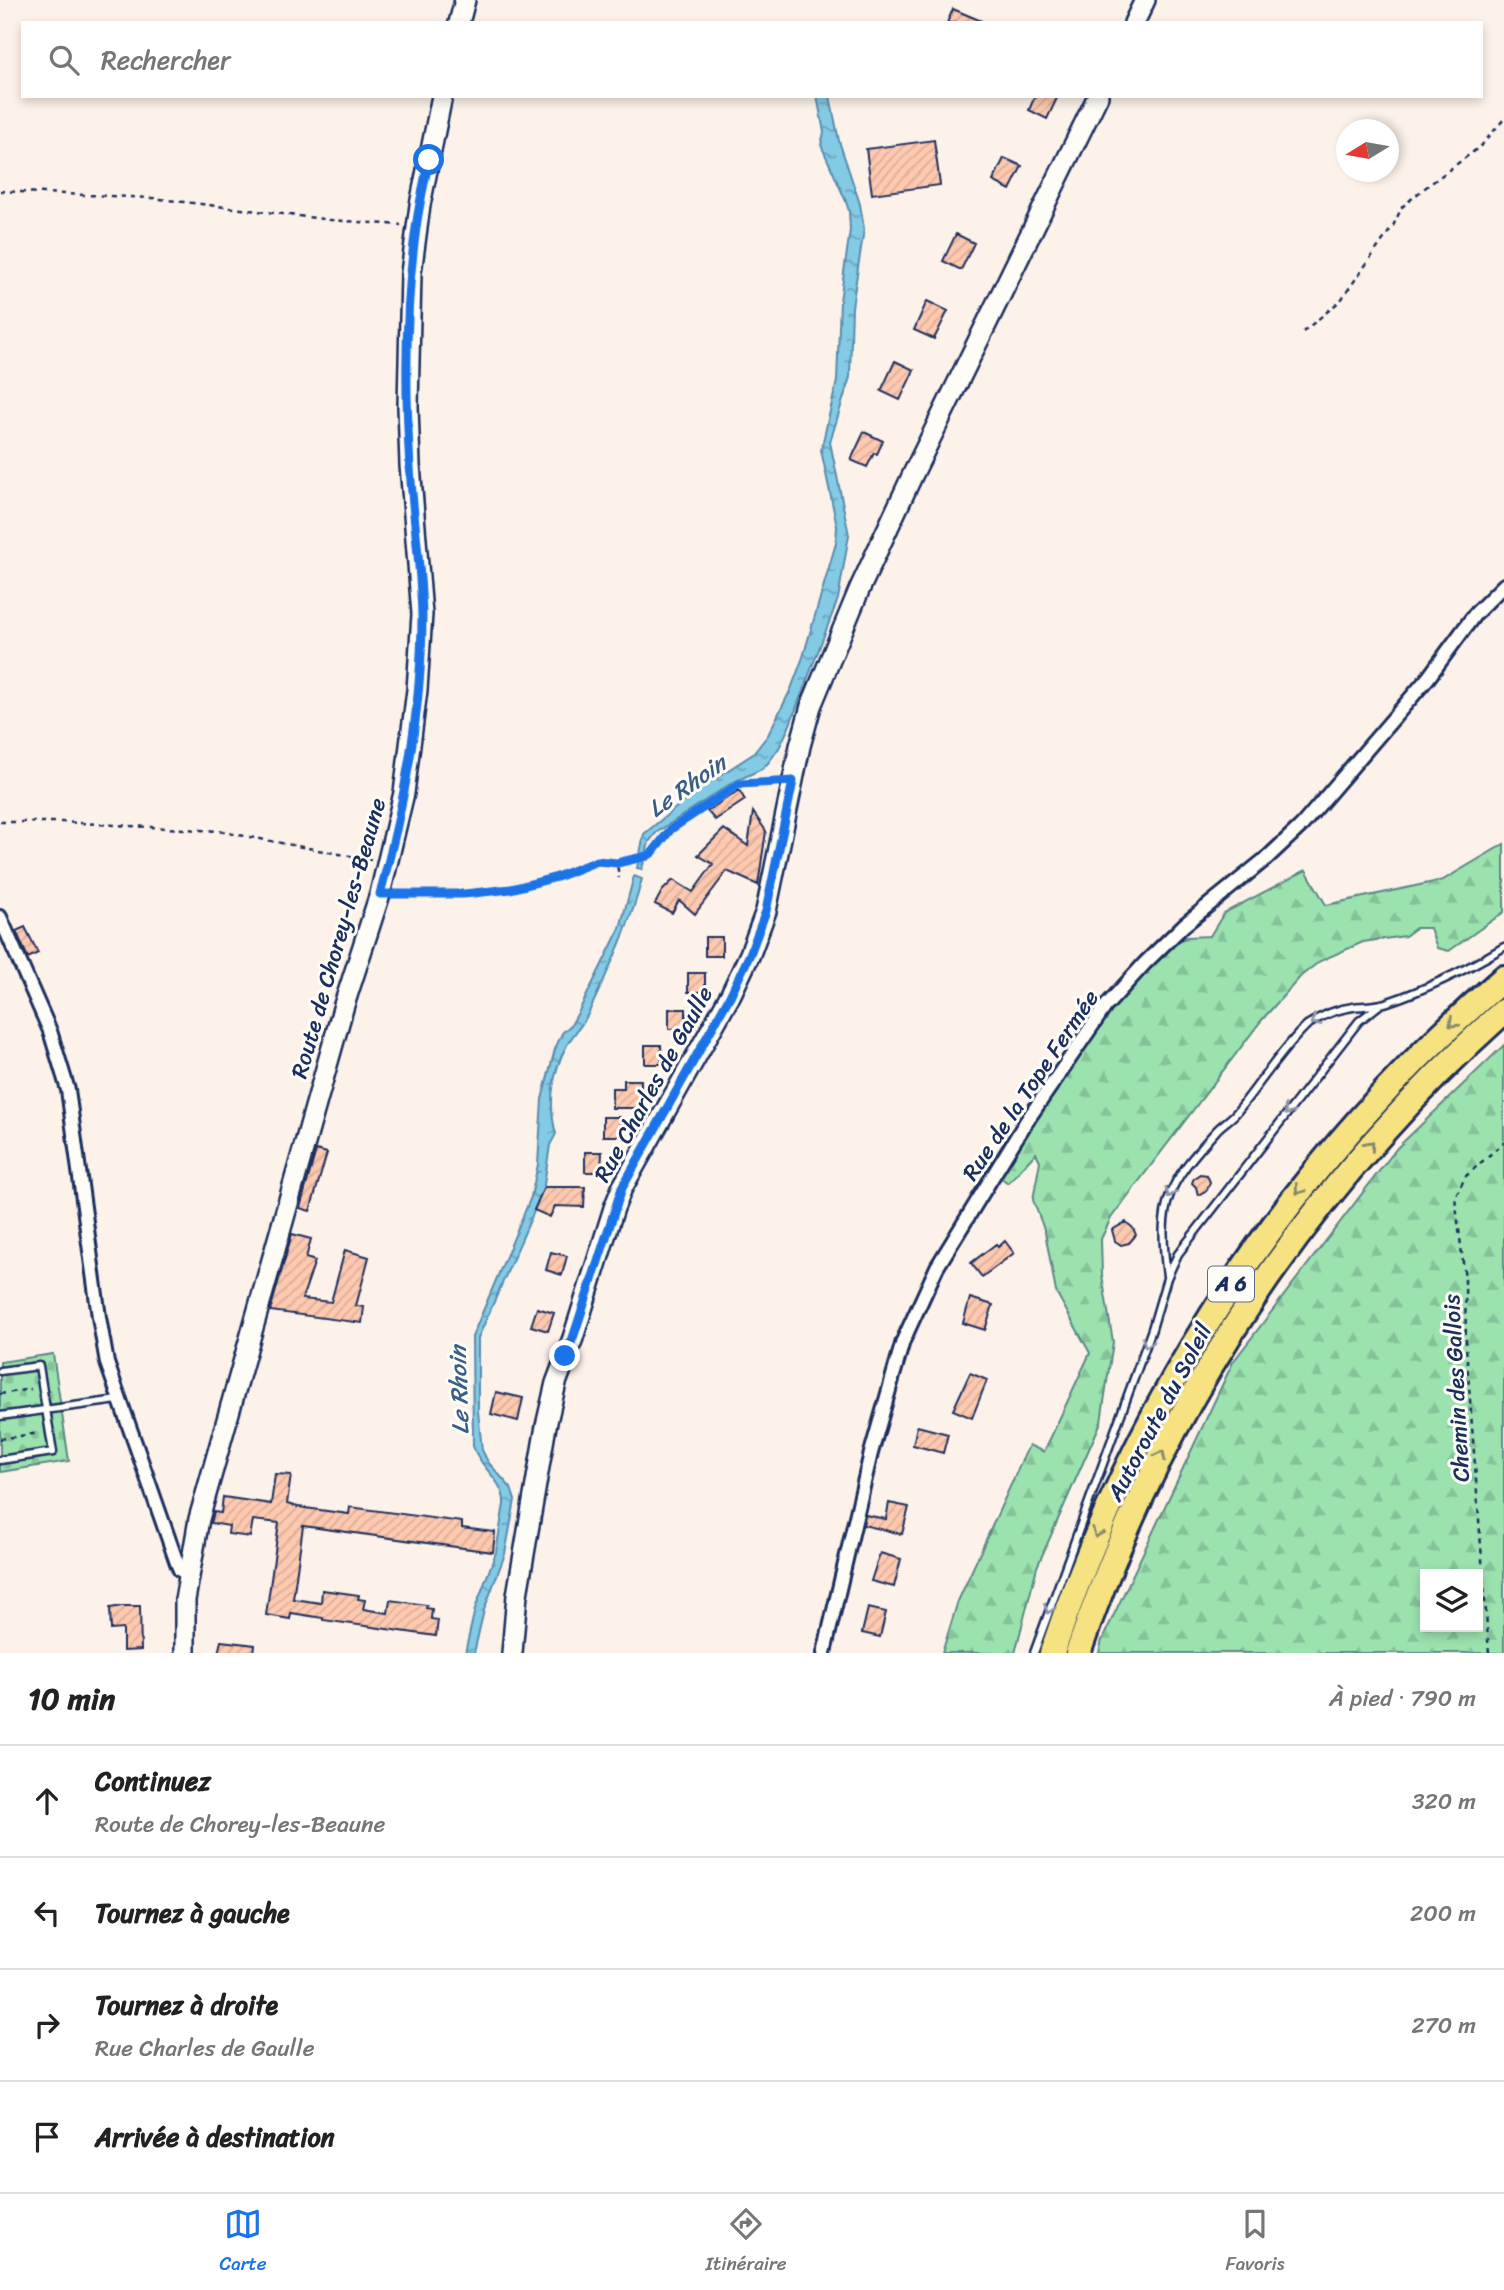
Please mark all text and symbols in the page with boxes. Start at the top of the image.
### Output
search box [21,21,1483,98]
text: Rechercher [101,37,231,83]
icon: search [45,41,83,79]
north arrow [1336,119,1399,182]
route start [413,144,444,175]
water label: Le Rhoin [639,742,738,829]
street label: Route de Chorey-les-Beaune [279,793,398,1083]
street label: Rue Charles de Gaulle [582,978,725,1190]
street label: Rue de la Tope Fermée [951,981,1110,1190]
one-way arrow [1310,1012,1323,1025]
one-way arrow [1448,1015,1461,1027]
one-way arrow [1284,1103,1297,1116]
one-way arrow [1362,1140,1374,1153]
one-way arrow [1295,1183,1308,1195]
one-way arrow [1164,1186,1178,1198]
road number: A 6 [1208,1266,1254,1302]
street label: Chemin des Gallois [1431,1293,1482,1483]
street label: Autoroute du Soleil [1095,1315,1224,1510]
one-way arrow [1141,1336,1155,1348]
route end [549,1340,580,1371]
water label: Le Rhoin [436,1342,482,1435]
one-way arrow [1153,1450,1167,1462]
one-way arrow [1091,1525,1105,1538]
map controls [1420,1569,1483,1632]
button: layers [1420,1569,1483,1632]
one-way arrow [1043,1602,1057,1614]
text: 10 min [28,1672,115,1726]
text: À pied · 790 m [1329,1678,1476,1719]
text: Continuez [95,1758,211,1804]
text: 320 m [1412,1781,1476,1822]
icon: ahead [28,1782,66,1820]
text: Route de Chorey-les-Beaune [95,1804,385,1845]
text: Tournez à gauche [95,1890,290,1936]
text: 200 m [1410,1893,1476,1934]
icon: left [28,1894,66,1932]
text: Tournez à droite [95,1982,278,2028]
text: 270 m [1411,2005,1476,2046]
icon: right [28,2006,66,2044]
text: Rue Charles de Gaulle [95,2028,314,2069]
text: Arrivée à destination [95,2114,335,2160]
icon: arrive [28,2118,66,2156]
tab: Carte [219,2205,267,2280]
tab: Itinéraire [705,2205,787,2280]
tab: Favoris [1225,2205,1285,2280]

